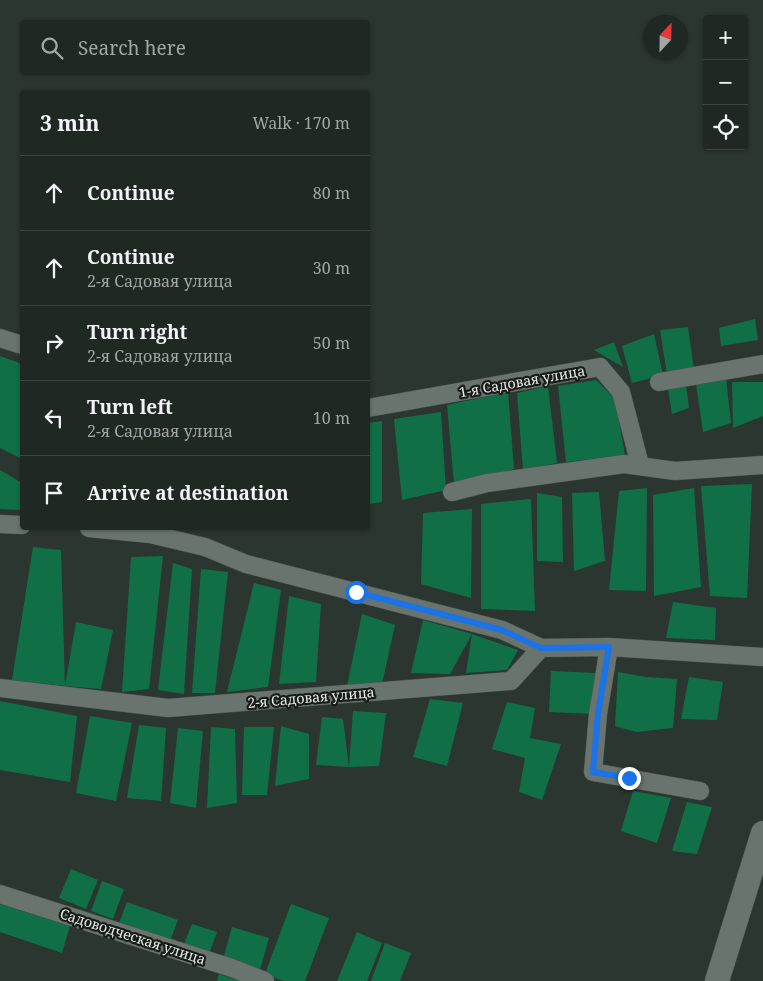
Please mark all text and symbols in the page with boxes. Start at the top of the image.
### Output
north arrow [643,15,688,60]
map controls [703,15,748,150]
button: + [703,15,748,60]
search box [20,20,370,75]
icon: search [38,34,66,62]
text: Search here [78,35,186,61]
button: − [703,60,748,105]
button: locate [703,105,748,150]
text: 3 min [40,109,99,137]
text: Walk · 170 m [253,112,350,134]
icon: ahead [40,179,68,207]
text: Continue [87,180,175,206]
text: 80 m [313,182,350,204]
text: Continue [87,244,175,270]
icon: ahead [40,254,68,282]
text: 30 m [313,257,350,279]
text: 2-я Садовая улица [87,270,233,292]
text: Turn right [87,319,187,345]
icon: right [40,329,68,357]
text: 50 m [313,332,350,354]
text: 2-я Садовая улица [87,345,233,367]
street label: 1-я Садовая улица [457,361,587,401]
text: Turn left [87,394,173,420]
icon: left [40,404,68,432]
text: 10 m [313,407,350,429]
text: 2-я Садовая улица [87,420,233,442]
icon: arrive [40,479,68,507]
text: Arrive at destination [87,480,289,506]
route start [345,581,368,604]
street label: 2-я Садовая улица [247,682,375,712]
route end [618,767,641,790]
street label: Садоводческая улица [58,903,208,969]

